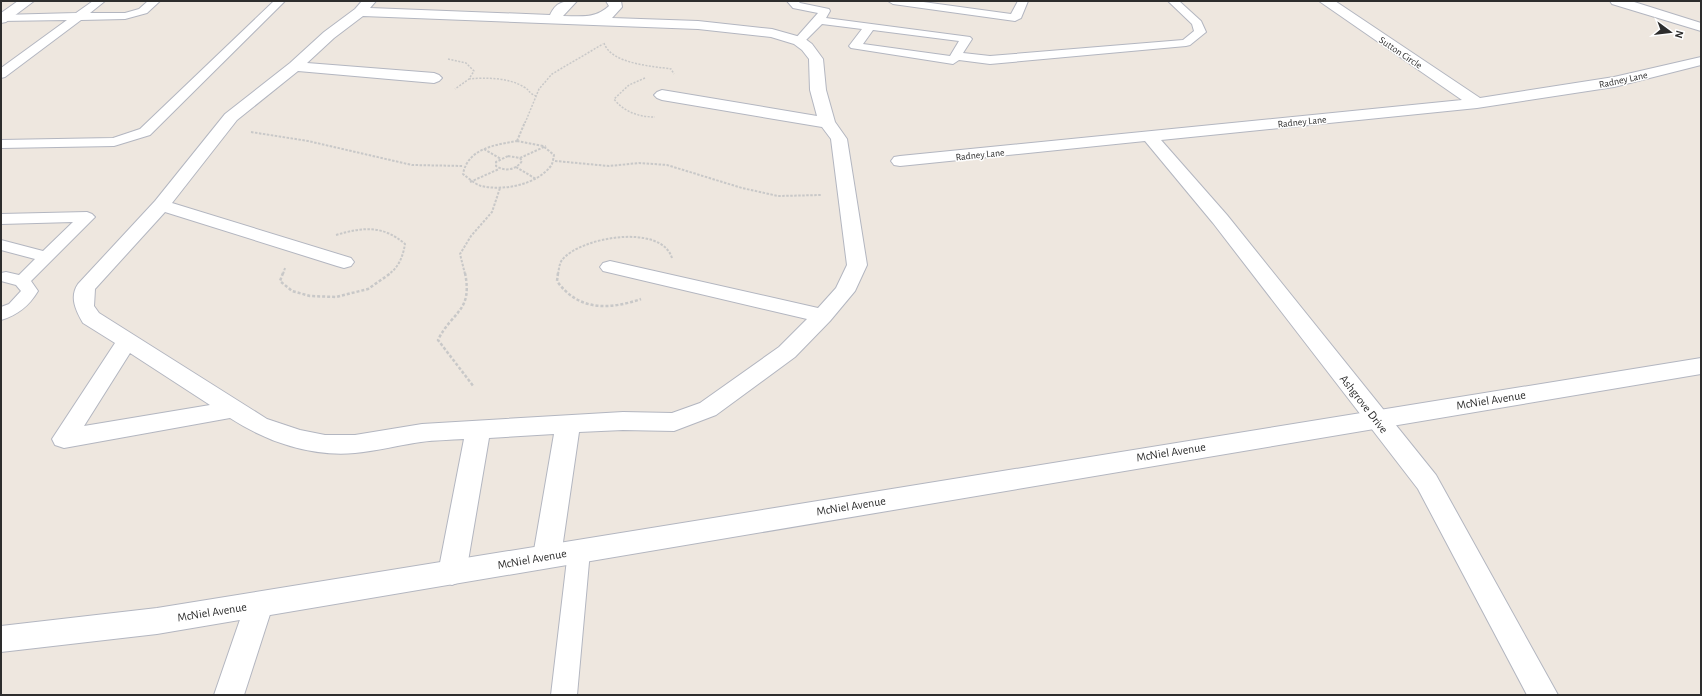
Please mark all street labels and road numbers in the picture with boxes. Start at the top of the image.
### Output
street label: Sutton Circle [1377,35,1424,71]
street label: Radney Lane [1598,70,1649,90]
street label: Radney Lane [1277,114,1328,130]
street label: Radney Lane [955,147,1006,163]
street label: Ashgrove Drive [1338,373,1390,435]
street label: McNiel Avenue [1455,389,1527,411]
street label: McNiel Avenue [1135,441,1207,463]
street label: McNiel Avenue [815,495,887,517]
street label: McNiel Avenue [496,547,568,571]
street label: McNiel Avenue [176,601,248,623]

